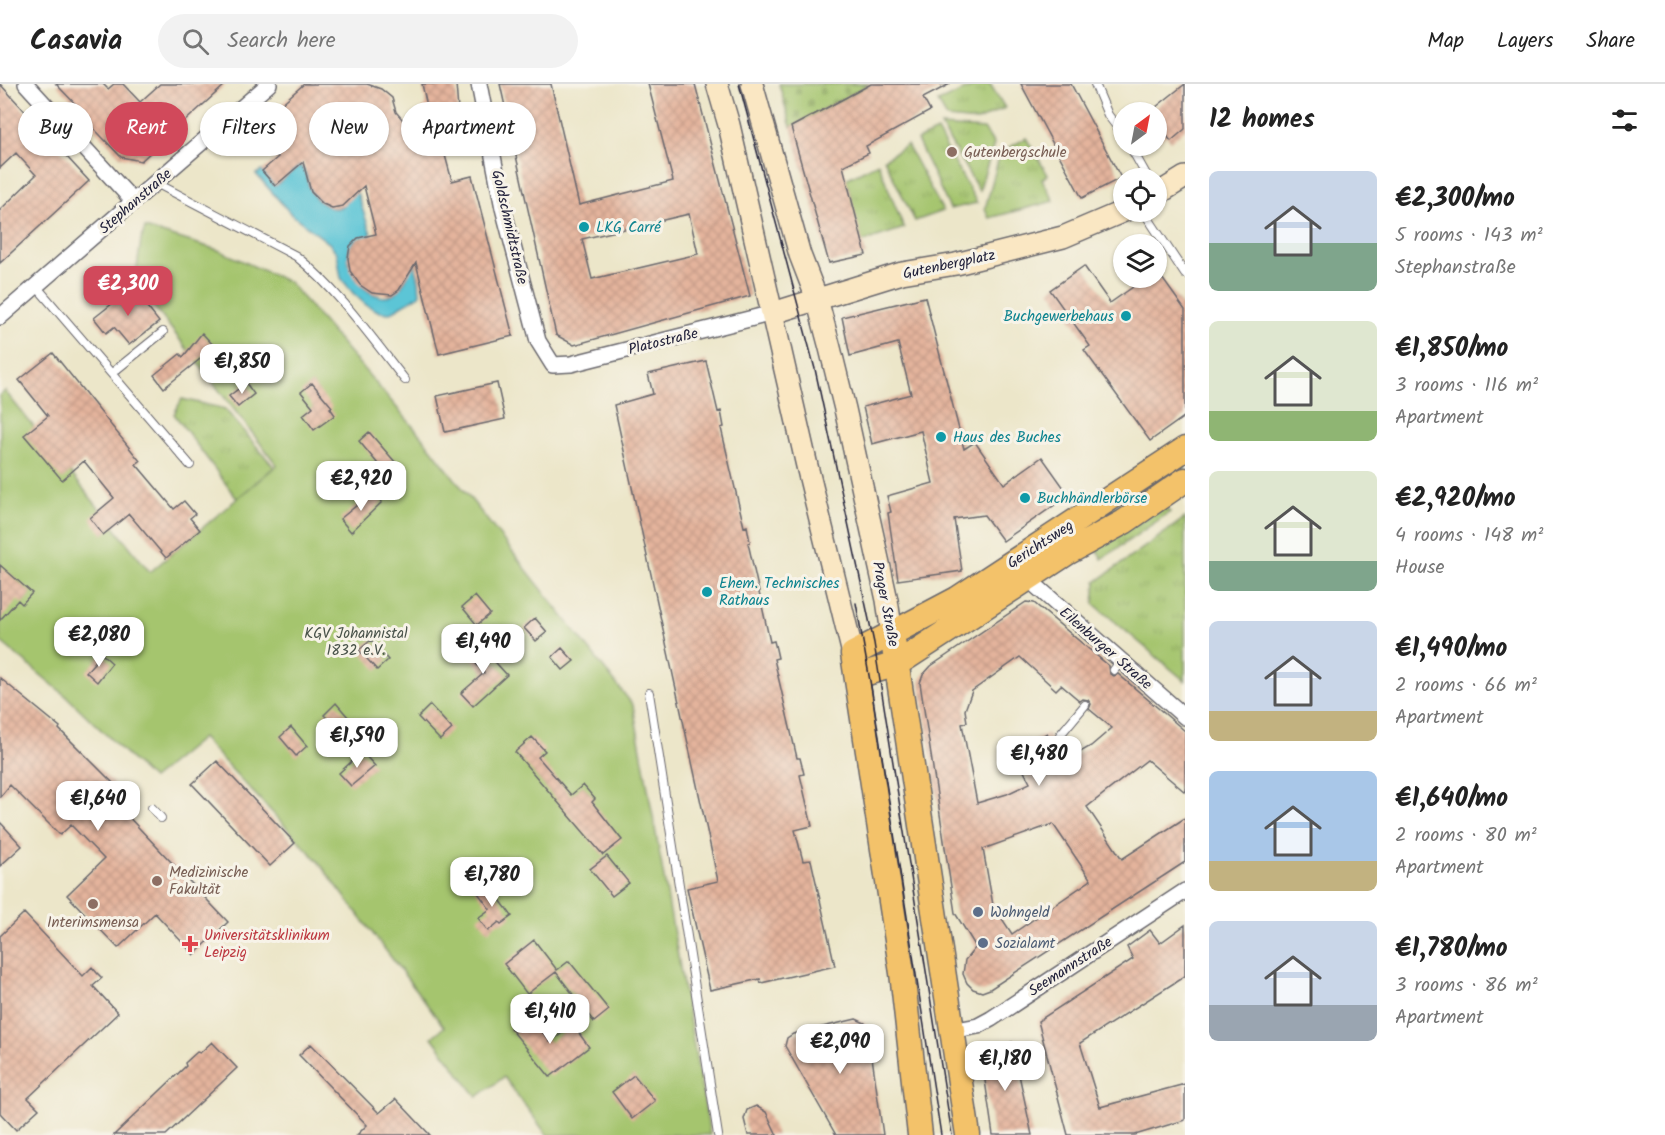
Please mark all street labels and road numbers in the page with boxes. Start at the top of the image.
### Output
street label: Stephanstraße [94,163,178,240]
street label: Goldschmidtstraße [484,168,534,287]
street label: Gutenbergplatz [901,243,998,286]
street label: Platostraße [626,322,701,362]
street label: Gerichtsweg [1002,514,1079,575]
street label: Prager Straße [865,560,905,649]
street label: Eilenburger Straße [1053,601,1158,696]
street label: Seemannstraße [1024,930,1118,1003]

